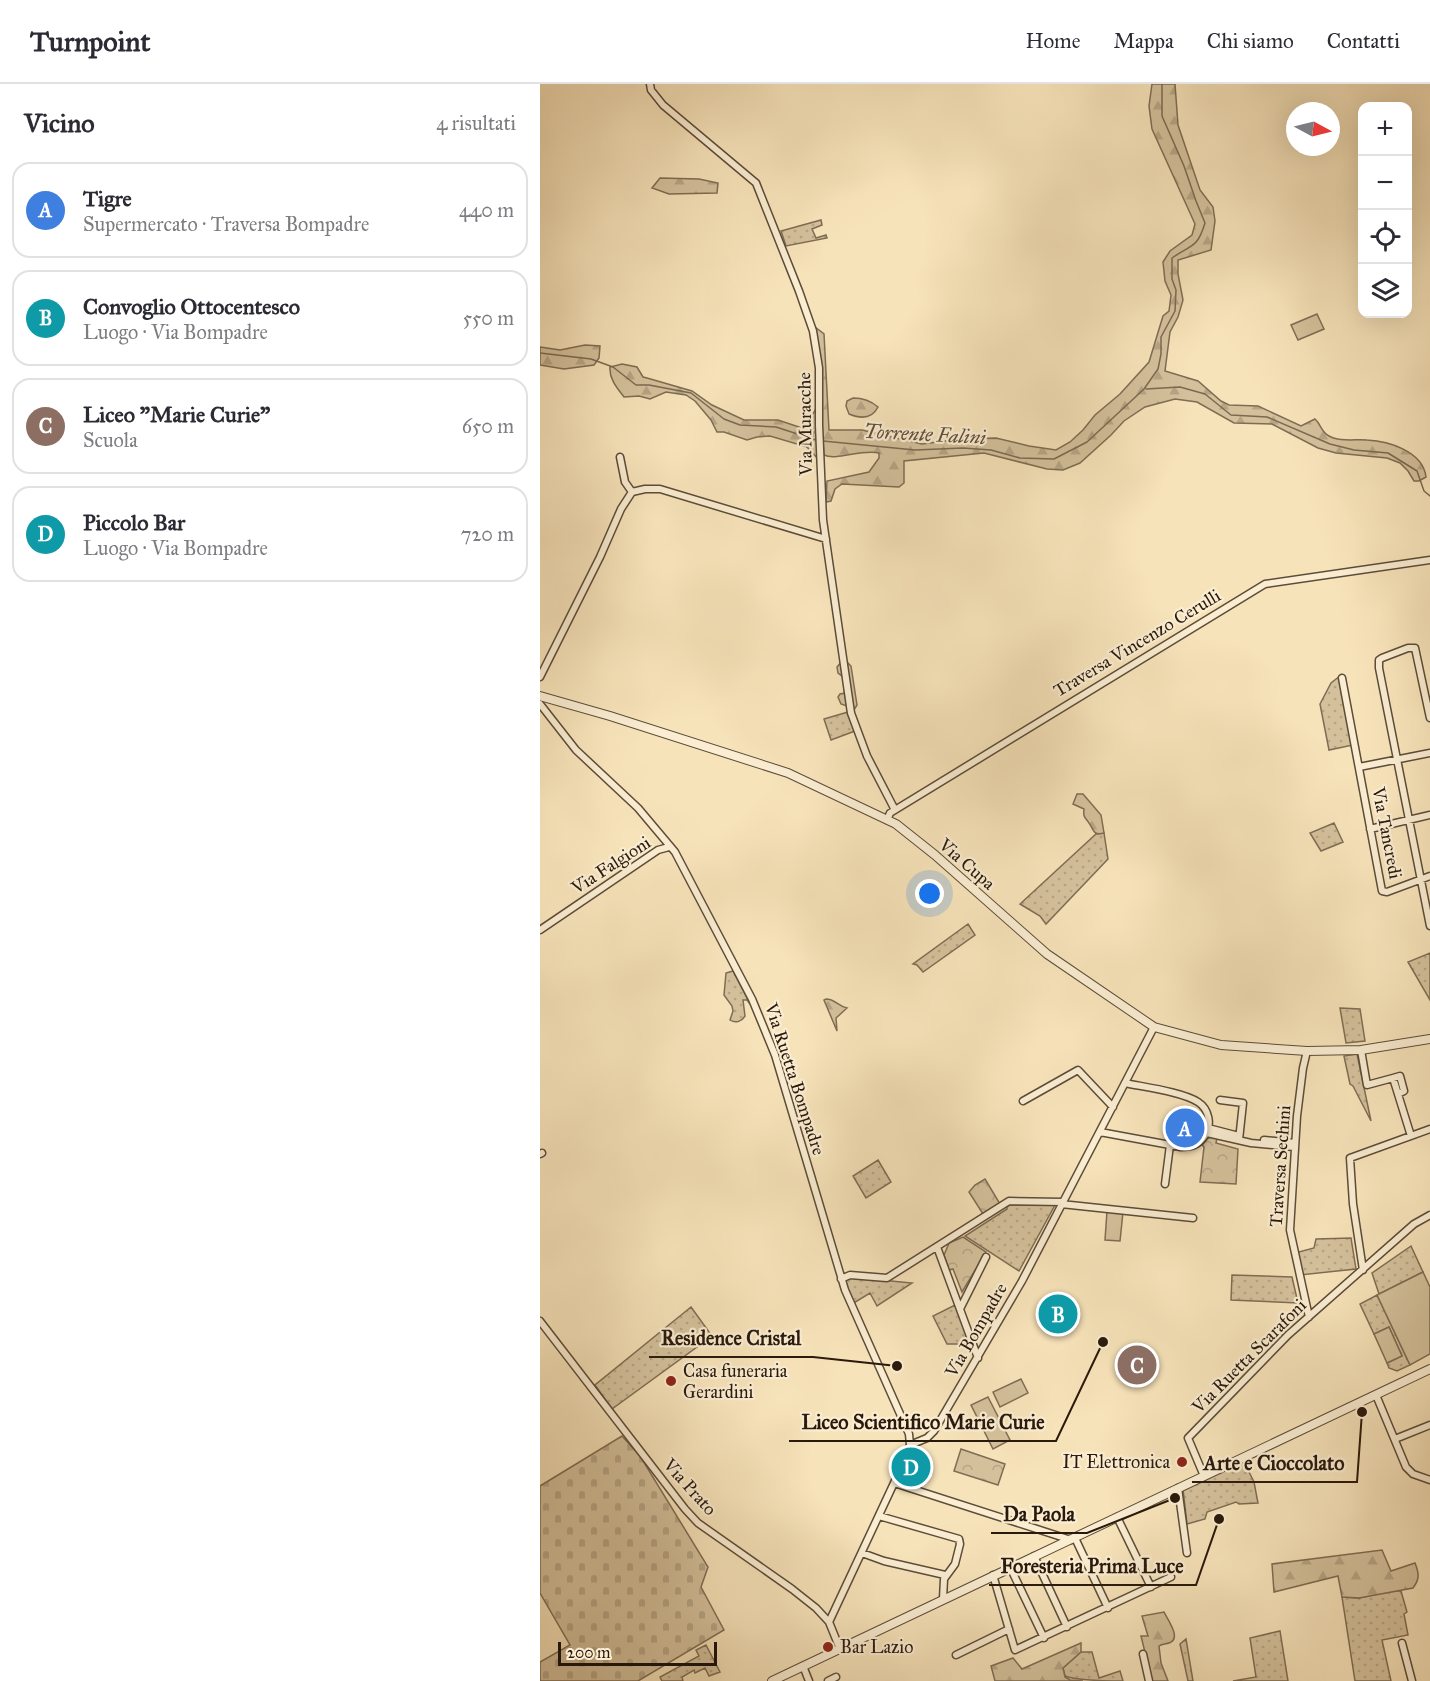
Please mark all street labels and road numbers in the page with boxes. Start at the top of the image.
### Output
street label: Via Muracche [793,372,817,477]
street label: Traversa Vincenzo Cerulli [1049,584,1225,702]
street label: Via Tancredi [1367,784,1407,881]
street label: Via Falgioni [566,831,655,900]
street label: Via Cupa [934,833,1000,895]
street label: Via Ruetta Bompadre [760,999,830,1158]
street label: Traversa Sechini [1265,1104,1295,1228]
street label: Via Bompadre [940,1279,1012,1382]
street label: Via Ruetta Scarafoni [1187,1294,1311,1418]
street label: Via Prato [658,1453,721,1520]

